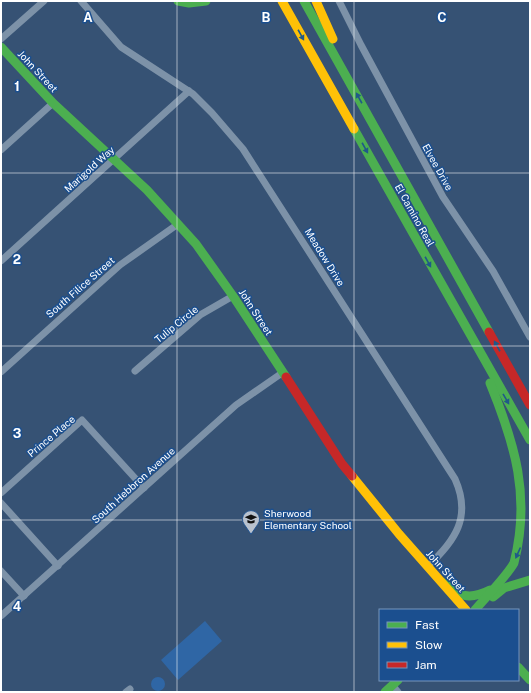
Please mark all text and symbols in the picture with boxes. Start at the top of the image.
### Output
text: A [83,10,93,25]
text: B [262,10,271,25]
text: C [437,10,447,25]
one-way arrow [297,29,304,41]
street label: John Street [16,48,60,94]
text: 1 [14,79,20,94]
one-way arrow [355,93,362,104]
one-way arrow [361,142,368,154]
street label: Elvee Drive [420,142,456,193]
street label: Marigold Way [62,143,117,195]
street label: El Camino Real [393,182,437,248]
street label: Meadow Drive [303,226,348,288]
text: 2 [13,252,21,267]
street label: South Filice Street [43,254,117,320]
one-way arrow [425,256,432,267]
street label: John Street [237,287,275,337]
street label: Tulip Circle [152,303,200,345]
one-way arrow [494,340,501,352]
one-way arrow [503,393,510,405]
street label: Prince Place [25,413,77,459]
text: 3 [13,426,22,441]
street label: South Hebbron Avenue [89,444,177,525]
place label: Sherwood Elementary School [264,507,352,531]
school or university icon: Sherwood Elementary School [241,509,261,534]
street label: John Street [424,547,468,595]
one-way arrow [515,547,521,558]
text: 4 [13,599,22,614]
legend [379,609,519,681]
text: Fast [415,618,440,632]
text: Slow [415,638,443,652]
text: Jam [415,658,437,672]

